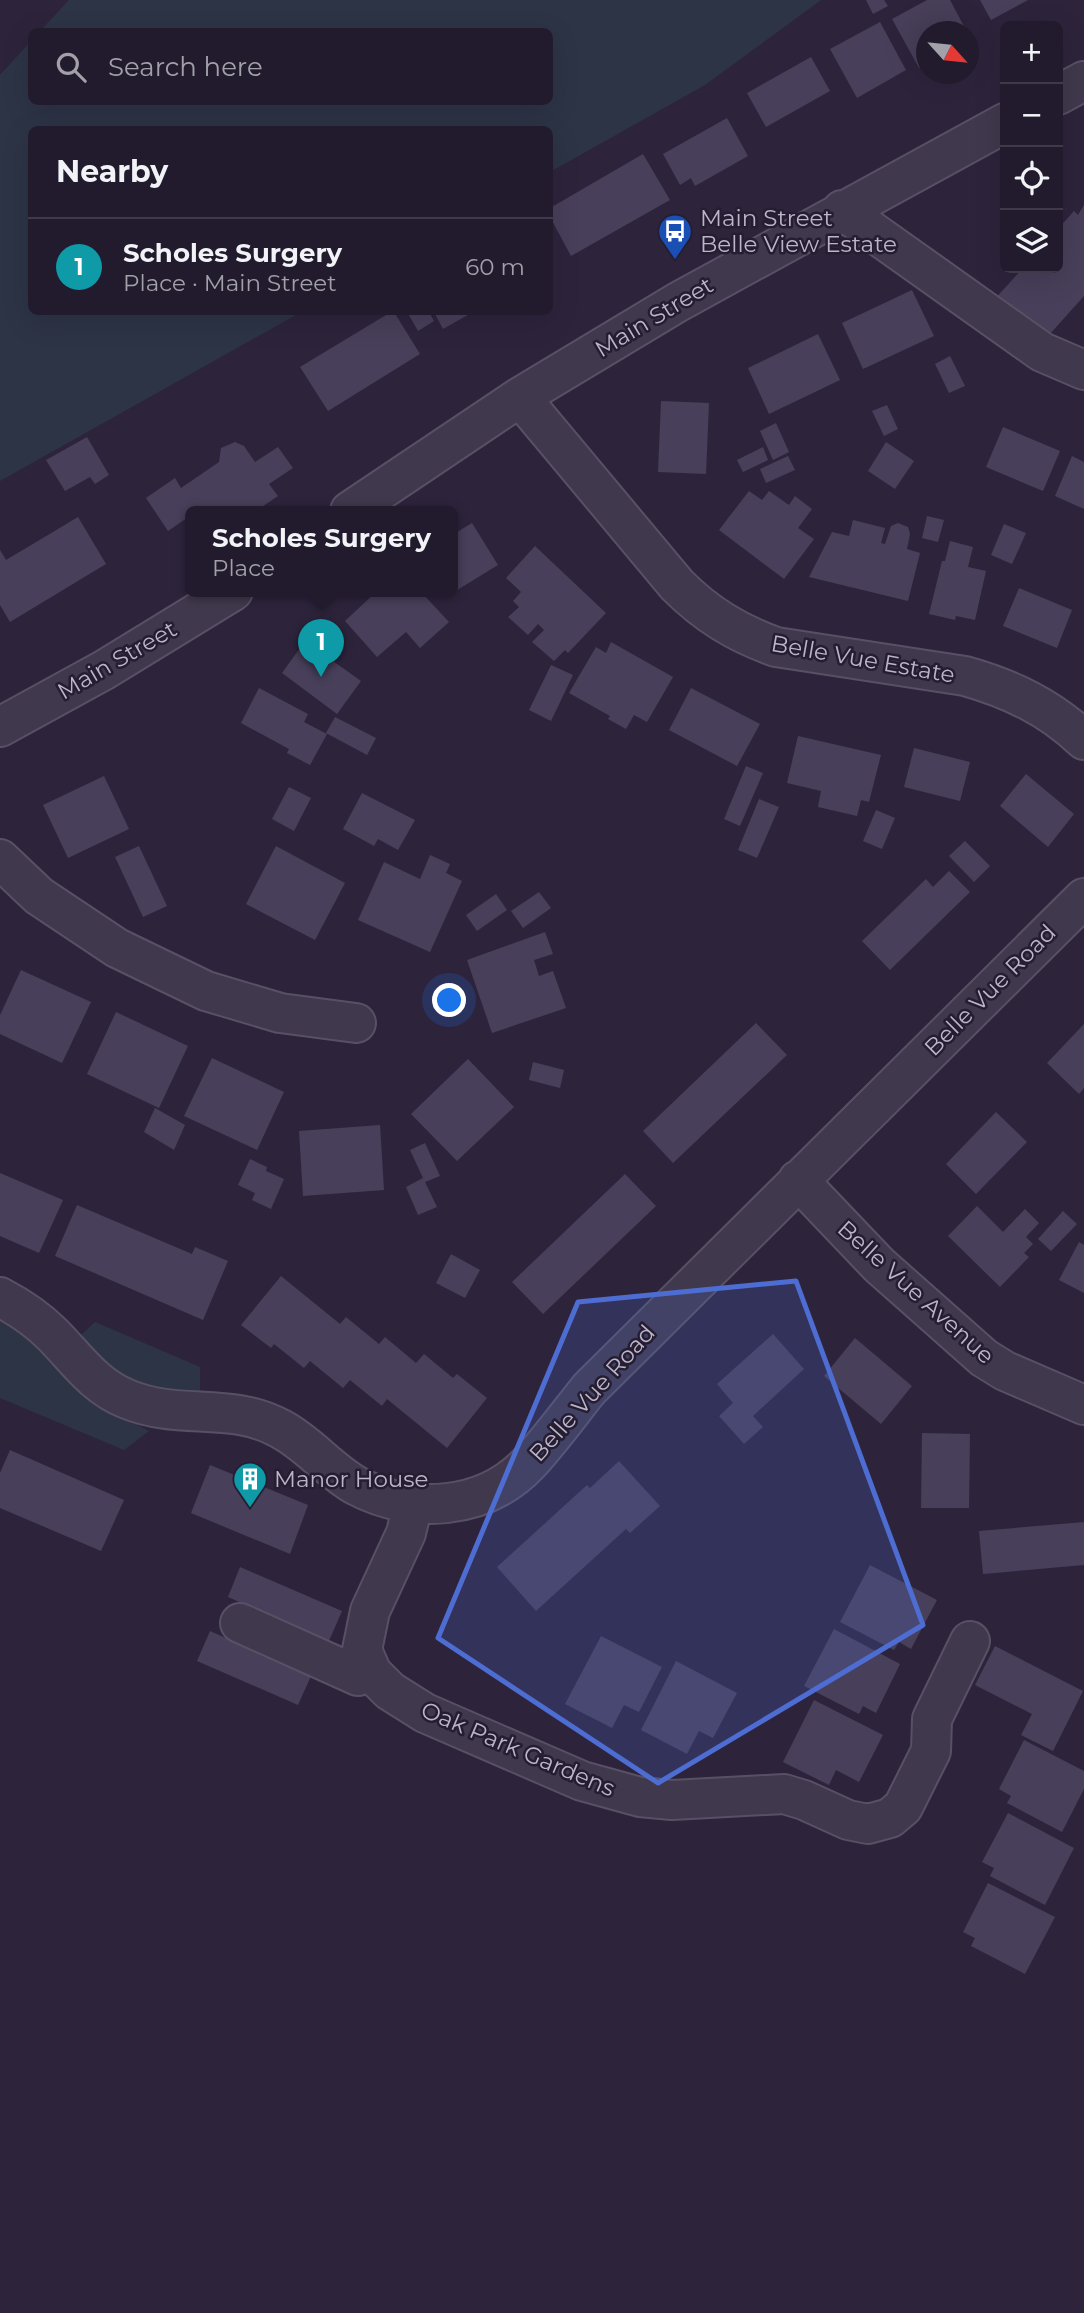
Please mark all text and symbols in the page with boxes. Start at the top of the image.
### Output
north arrow [916,21,979,84]
map controls [1000,21,1063,273]
button: + [1000,21,1063,84]
search box [28,28,553,105]
icon: search [52,48,90,86]
text: Search here [108,51,263,83]
button: − [1000,84,1063,147]
button: locate [1000,147,1063,210]
text: Nearby [56,153,168,190]
place label: Main Street Belle View Estate [700,204,897,258]
button: layers [1000,210,1063,273]
bus stop icon: Main Street Belle View Estate [656,212,694,261]
text: Scholes Surgery [123,237,342,269]
text: 1 [74,253,84,281]
text: 60 m [465,253,525,281]
text: Place · Main Street [123,269,337,297]
street label: Main Street [590,271,718,363]
popup [185,506,458,597]
text: Scholes Surgery [212,522,431,554]
text: Place [212,554,275,582]
street label: Main Street [52,615,182,705]
pin: 1 [298,619,344,677]
street label: Belle Vue Estate [769,629,957,689]
street label: Belle Vue Road [918,918,1062,1062]
your location [432,983,466,1017]
street label: Belle Vue Avenue [832,1214,1000,1370]
street label: Belle Vue Road [523,1319,661,1467]
building icon: Manor House [231,1460,269,1509]
place label: Manor House [274,1465,428,1493]
street label: Oak Park Gardens [417,1696,619,1802]

